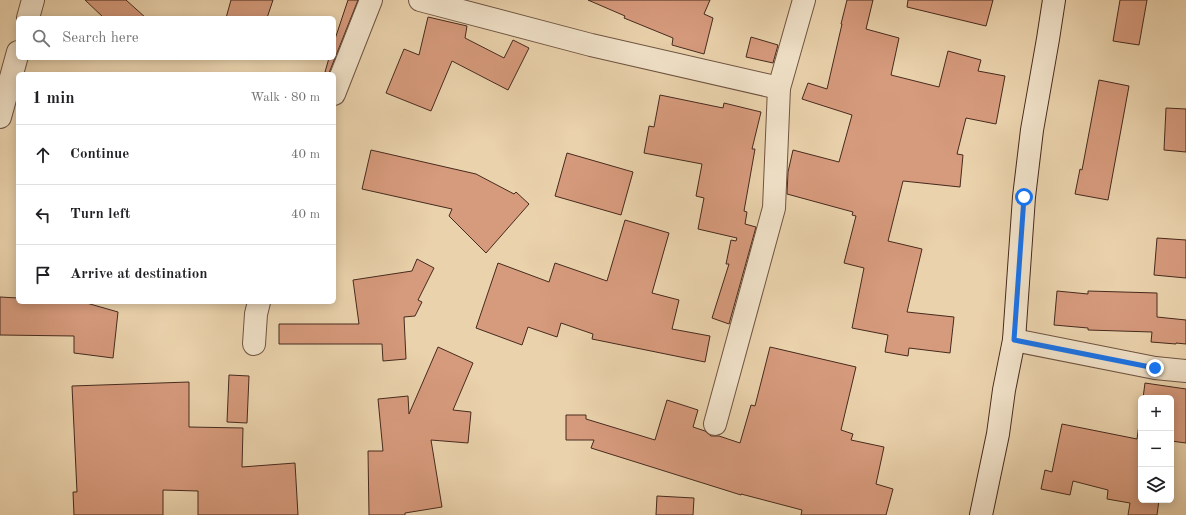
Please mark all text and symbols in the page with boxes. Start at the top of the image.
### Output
search box [16,16,336,60]
icon: search [30,27,52,49]
text: Search here [62,31,139,46]
text: 1 min [32,90,75,107]
text: Walk · 80 m [251,91,320,104]
icon: ahead [32,144,54,166]
text: Continue [70,147,129,162]
text: 40 m [291,148,320,161]
route start [1015,188,1033,206]
icon: left [32,204,54,226]
text: Turn left [70,207,130,222]
text: 40 m [291,208,320,221]
icon: arrive [32,264,54,286]
text: Arrive at destination [70,267,208,282]
route end [1146,359,1164,377]
map controls [1138,395,1174,503]
button: + [1138,395,1174,431]
button: − [1138,431,1174,467]
button: layers [1138,467,1174,503]

